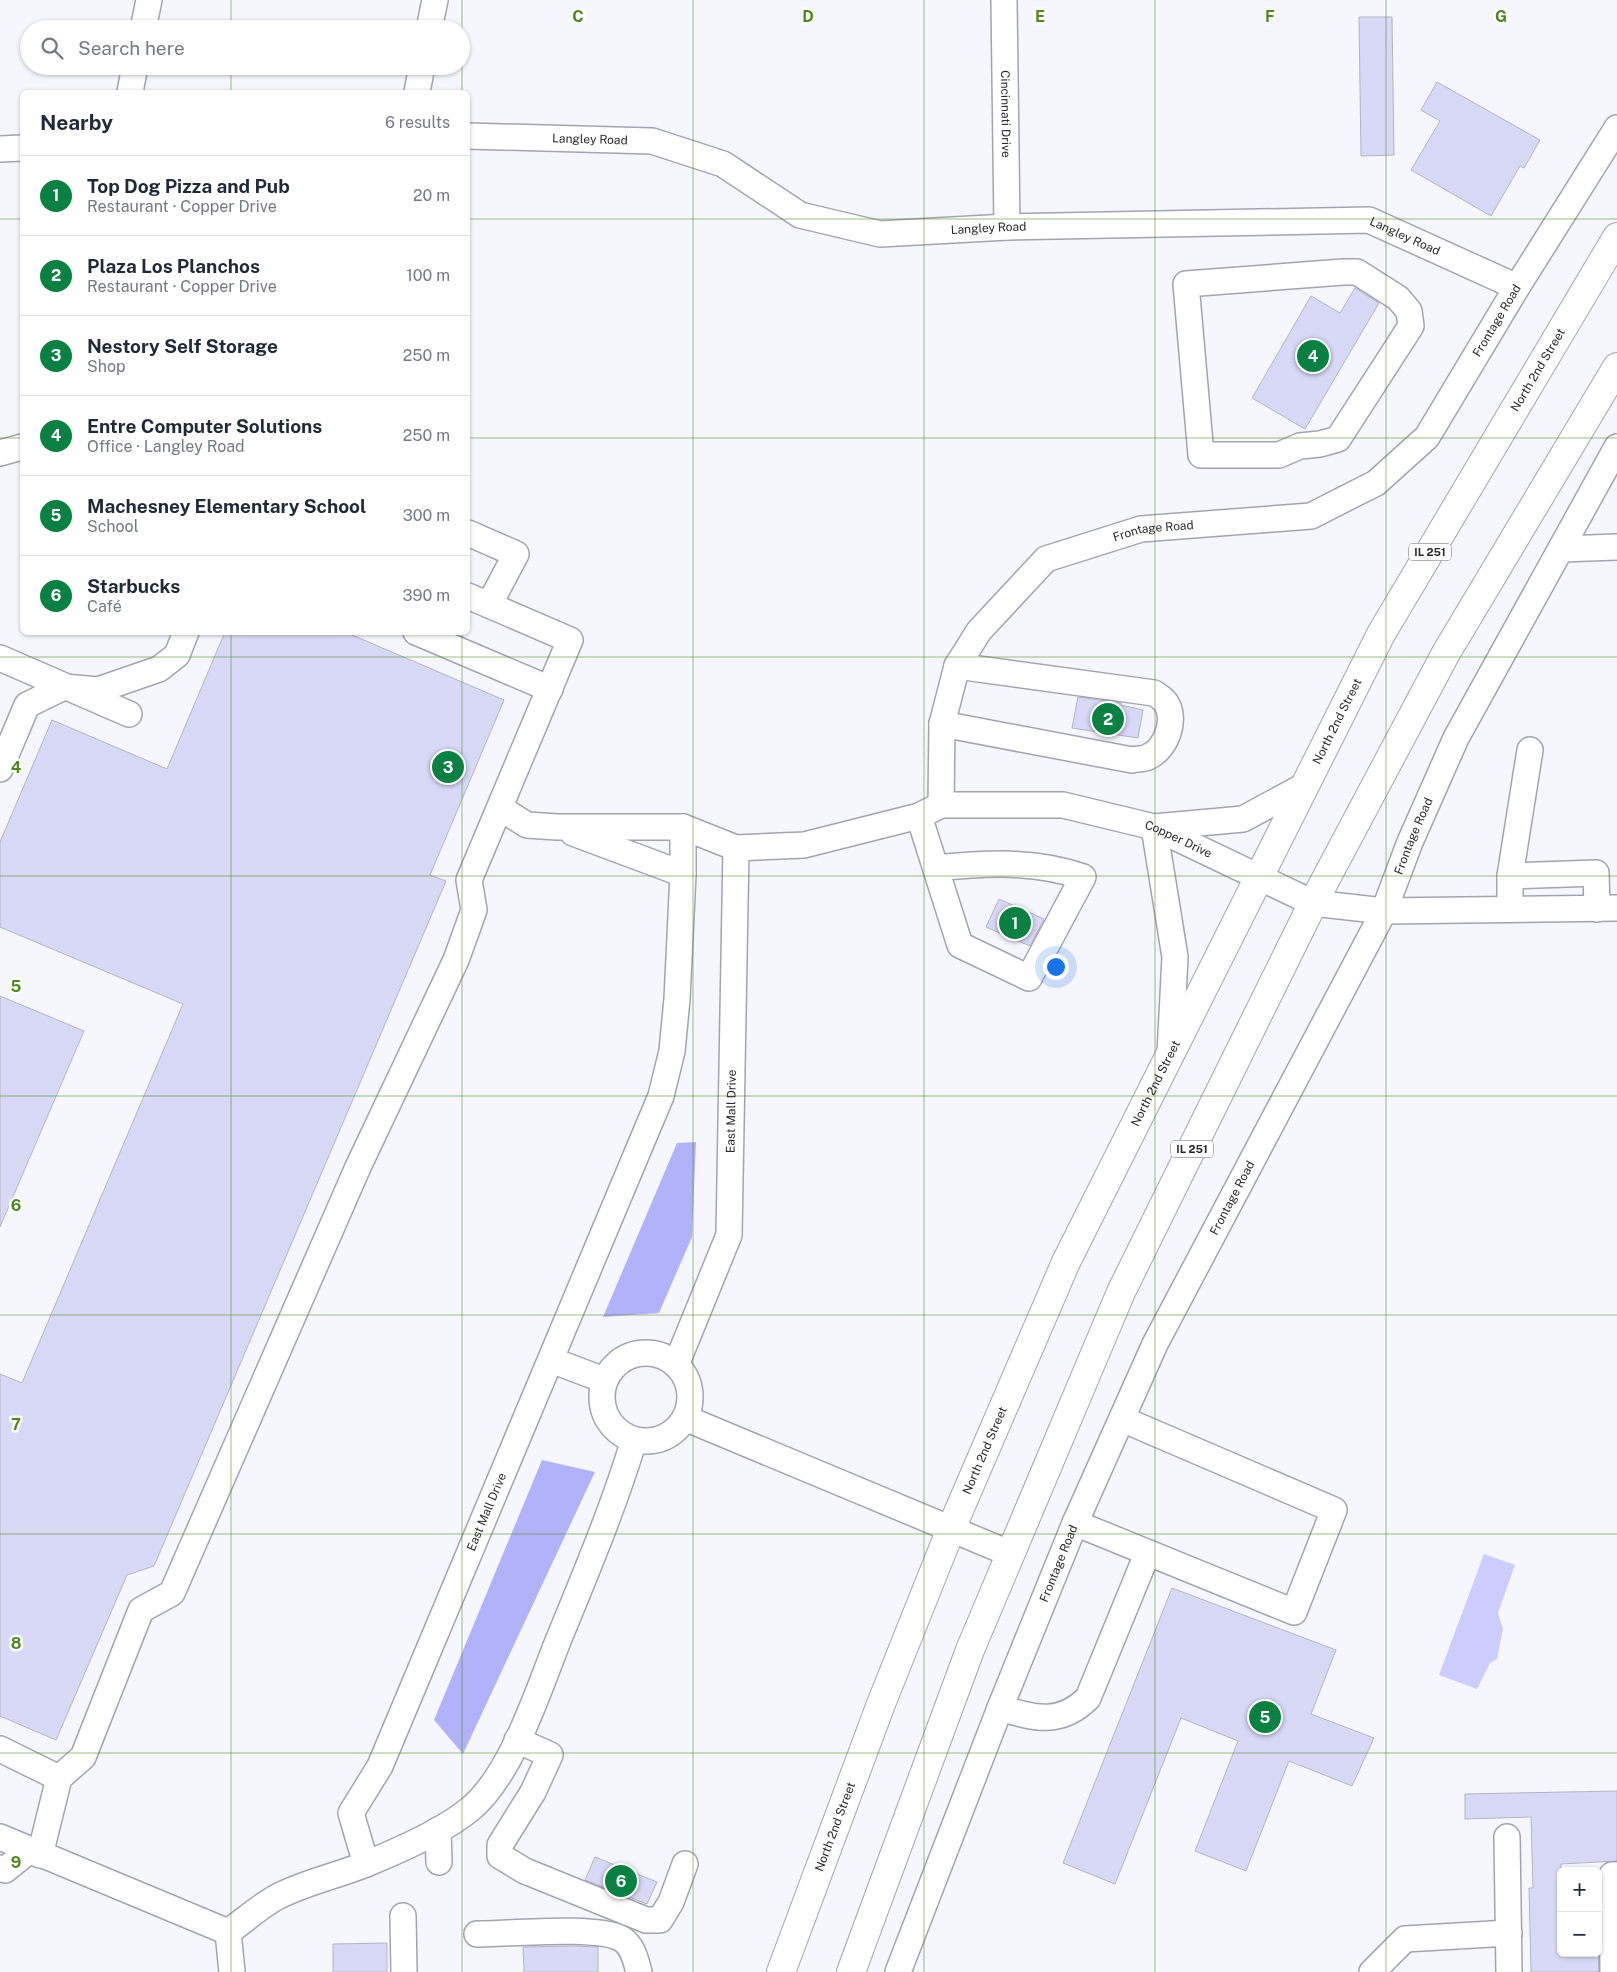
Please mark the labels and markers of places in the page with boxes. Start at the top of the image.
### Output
pin: 4 [1297,337,1329,375]
pin: 2 [1092,700,1124,738]
pin: 3 [432,748,464,786]
pin: 1 [999,904,1031,942]
pin: 5 [1249,1698,1281,1736]
pin: 6 [605,1862,637,1900]

